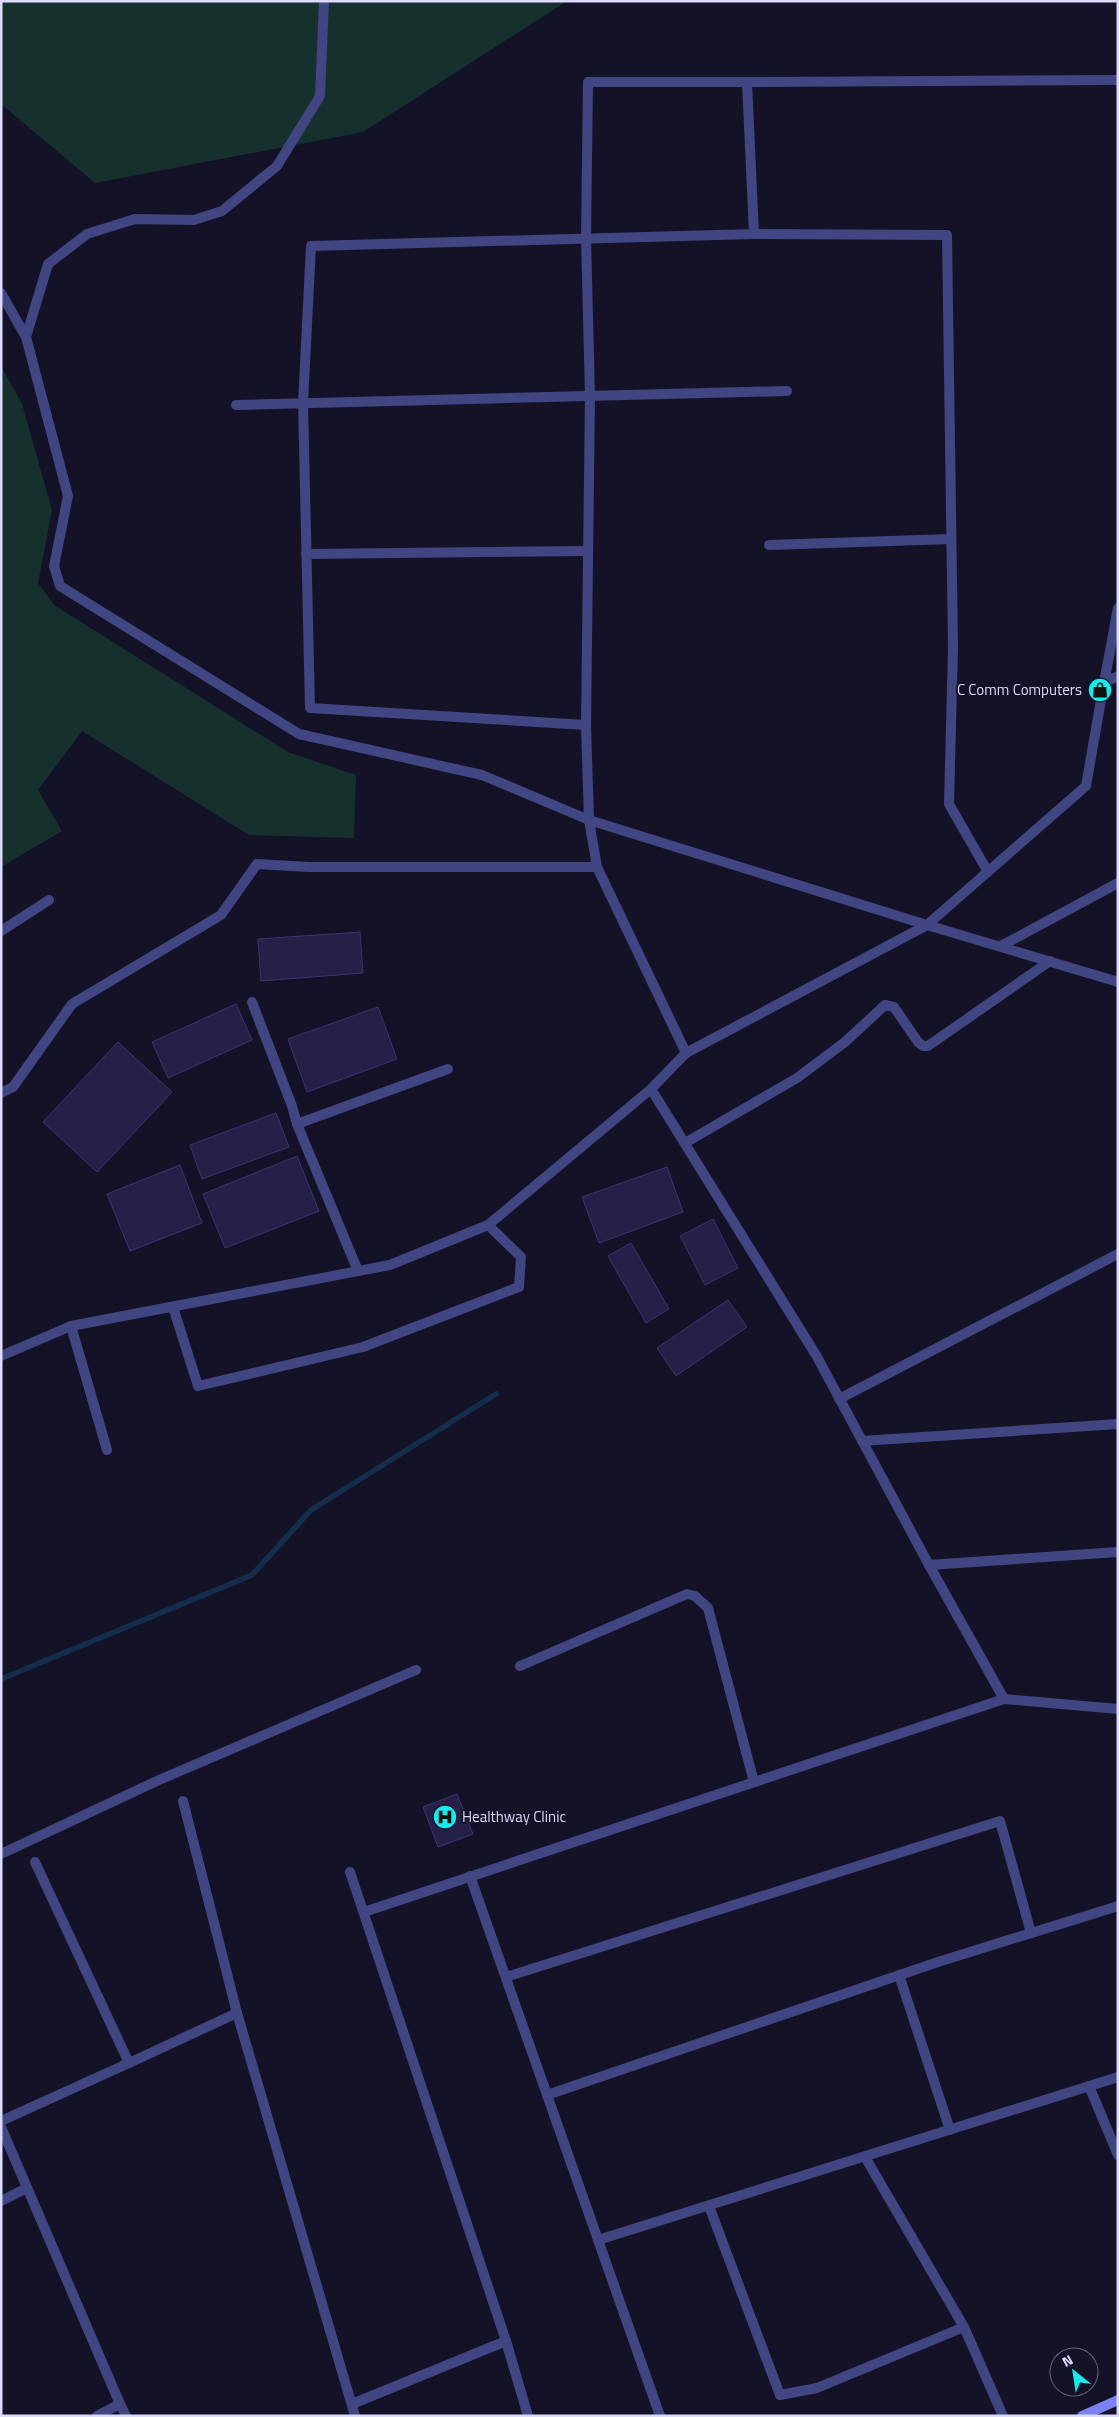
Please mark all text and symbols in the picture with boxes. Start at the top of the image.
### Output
shop icon: C Comm Computers [1087,677,1113,703]
place label: C Comm Computers [957,678,1082,701]
hospital icon: Healthway Clinic [432,1804,458,1830]
place label: Healthway Clinic [462,1805,566,1828]
north arrow [1049,2347,1099,2397]
text: N [1058,2349,1077,2372]

